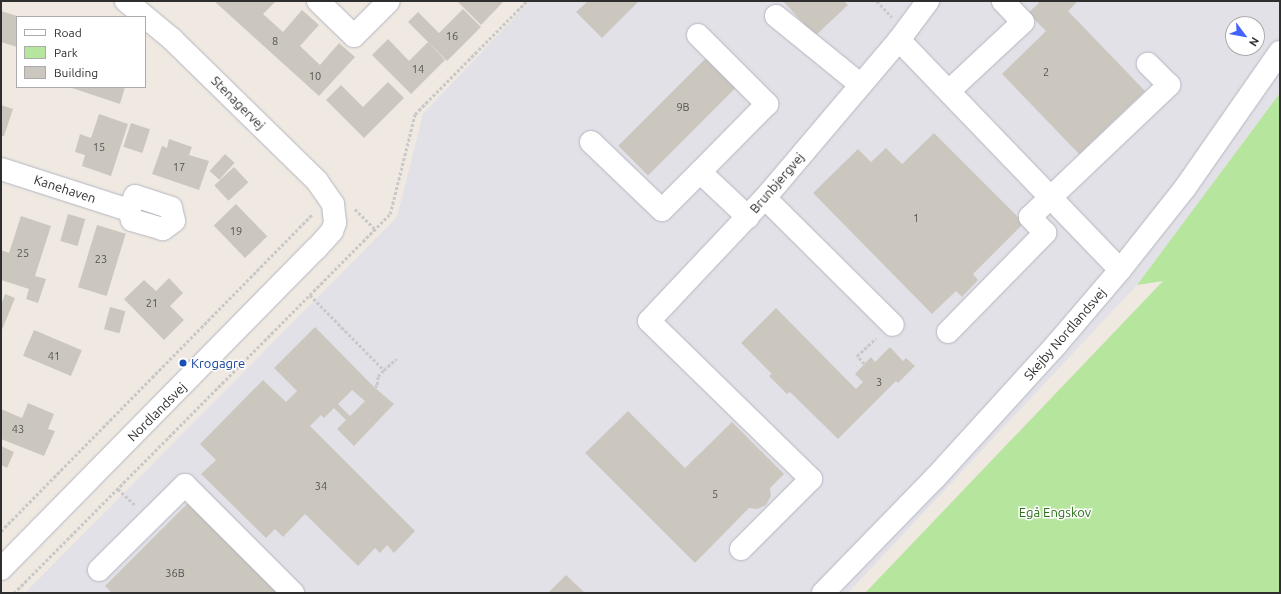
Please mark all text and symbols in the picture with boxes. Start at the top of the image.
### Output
legend [16,16,146,88]
north arrow [1225,16,1265,56]
text: Road [54,26,82,39]
house number: 16 [446,29,458,43]
house number: 8 [272,34,278,48]
text: N [1247,35,1262,48]
text: Park [54,46,78,59]
house number: 14 [412,62,424,76]
house number: 2 [1043,65,1049,79]
text: Building [54,66,98,79]
house number: 10 [309,69,321,83]
street label: Stenagervej [208,73,268,133]
house number: 9B [676,100,690,114]
house number: 15 [93,140,105,154]
street label: Brunbjergvej [747,150,807,216]
house number: 17 [173,160,185,174]
street label: Kanehaven [32,172,98,206]
house number: 1 [913,211,919,225]
house number: 19 [230,224,242,238]
house number: 25 [17,246,29,260]
house number: 23 [95,252,107,266]
street label: Skejby Nordlandsvej [1021,285,1109,383]
house number: 21 [146,296,158,310]
house number: 41 [48,349,60,363]
place label: Krogagre [191,355,245,371]
marker: Krogagre [178,358,188,368]
house number: 3 [876,375,882,389]
street label: Nordlandsvej [124,379,190,445]
house number: 43 [12,422,24,436]
house number: 34 [315,479,327,493]
house number: 5 [712,487,718,501]
park label: Egå Engskov [1019,504,1091,520]
house number: 36B [165,566,185,580]

